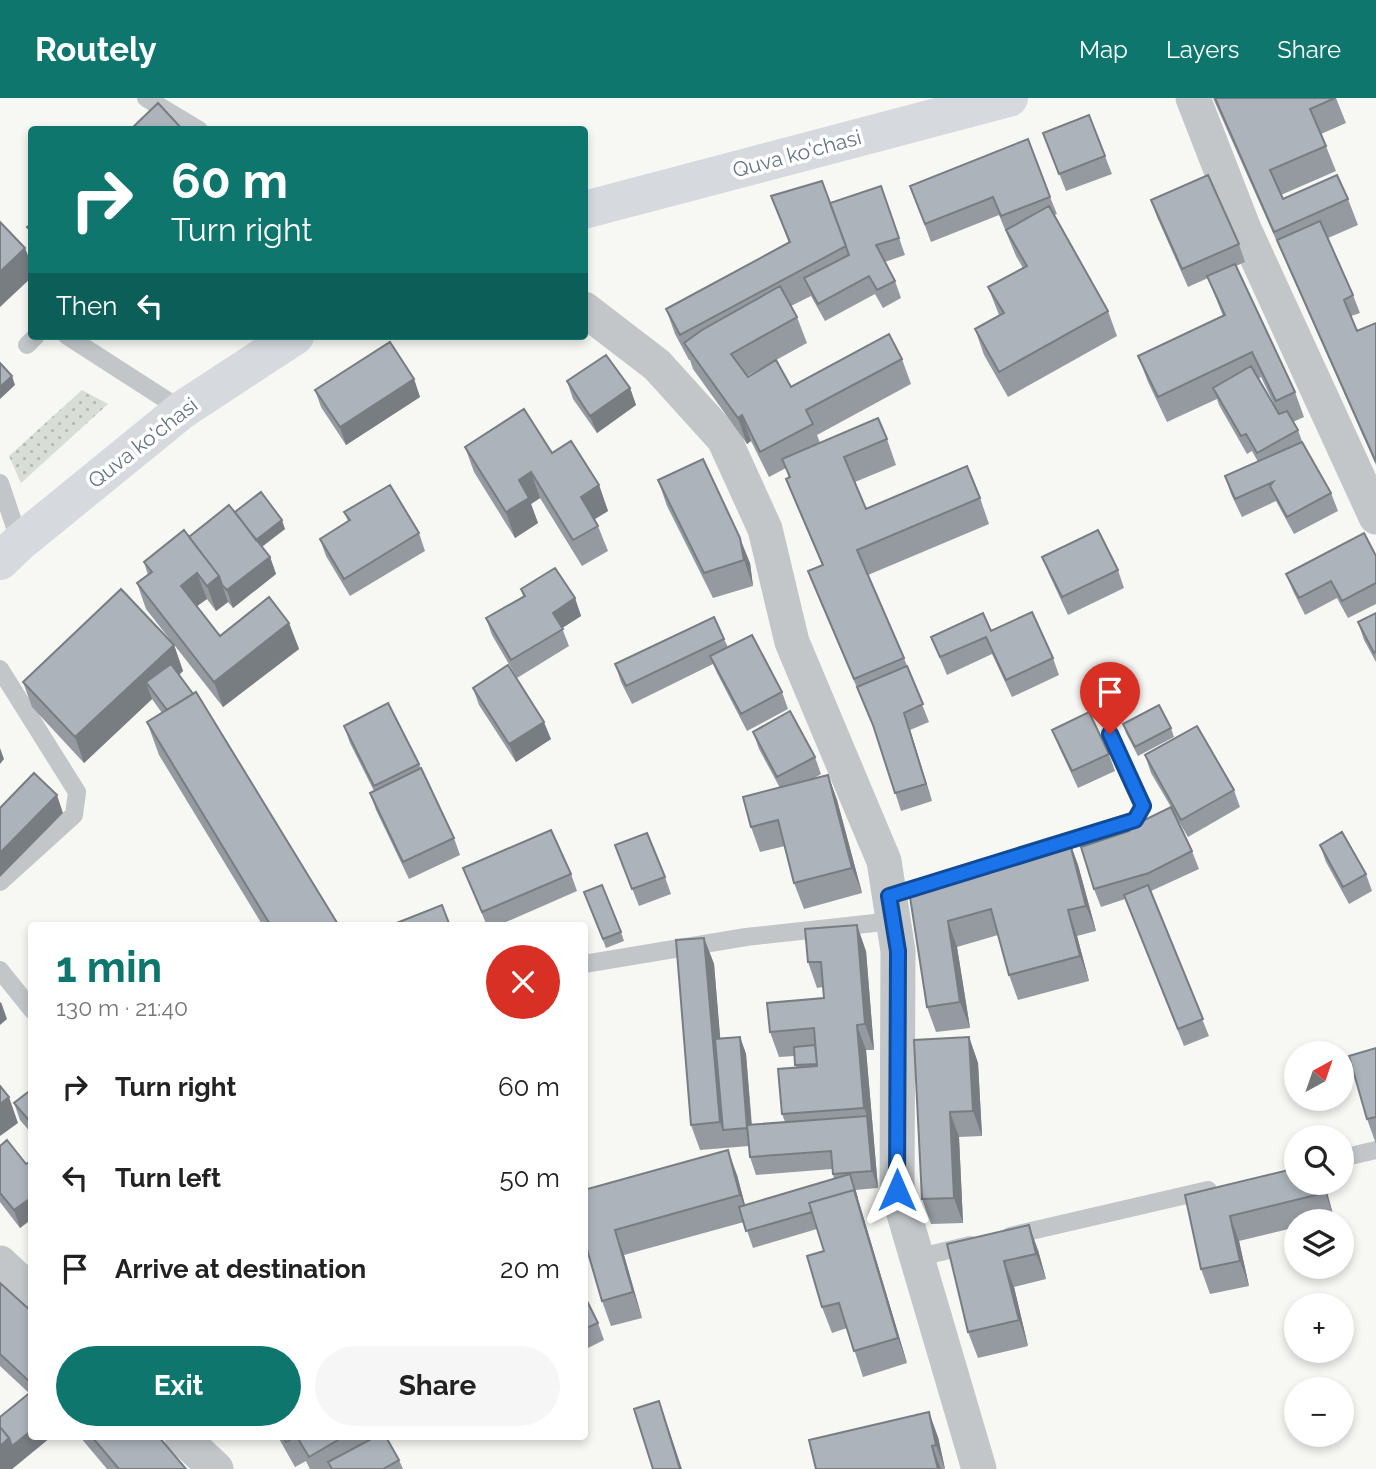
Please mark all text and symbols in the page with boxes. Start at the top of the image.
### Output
text: Routely [35,30,157,69]
text: Map [1079,35,1128,64]
text: Layers [1166,35,1239,64]
text: Share [1277,35,1341,64]
street label: Quva ko'chasi [730,124,864,183]
text: 60 m [171,152,288,209]
icon: right [56,154,147,245]
text: Turn right [171,211,312,248]
icon: left [131,287,169,325]
text: Then [56,291,117,321]
street label: Quva ko'chasi [83,392,202,493]
pin [1080,662,1140,734]
icon: arrive [1091,673,1129,711]
text: 1 min [56,943,162,992]
button: close [486,945,560,1019]
text: 130 m · 21:40 [56,994,188,1021]
north arrow [1284,1041,1354,1111]
map controls [1284,1041,1354,1447]
icon: right [56,1068,94,1106]
text: Turn right [115,1072,236,1102]
text: 60 m [498,1072,560,1102]
button: search [1284,1125,1354,1195]
position arrow [860,1153,934,1227]
icon: left [56,1159,94,1197]
text: Turn left [115,1163,221,1193]
text: 50 m [499,1163,560,1193]
button: layers [1284,1209,1354,1279]
icon: arrive [56,1250,94,1288]
text: Arrive at destination [115,1254,366,1284]
text: 20 m [500,1254,560,1284]
button: + [1284,1293,1354,1363]
button: Exit [56,1346,301,1426]
button: Share [315,1346,560,1426]
button: − [1284,1377,1354,1447]

